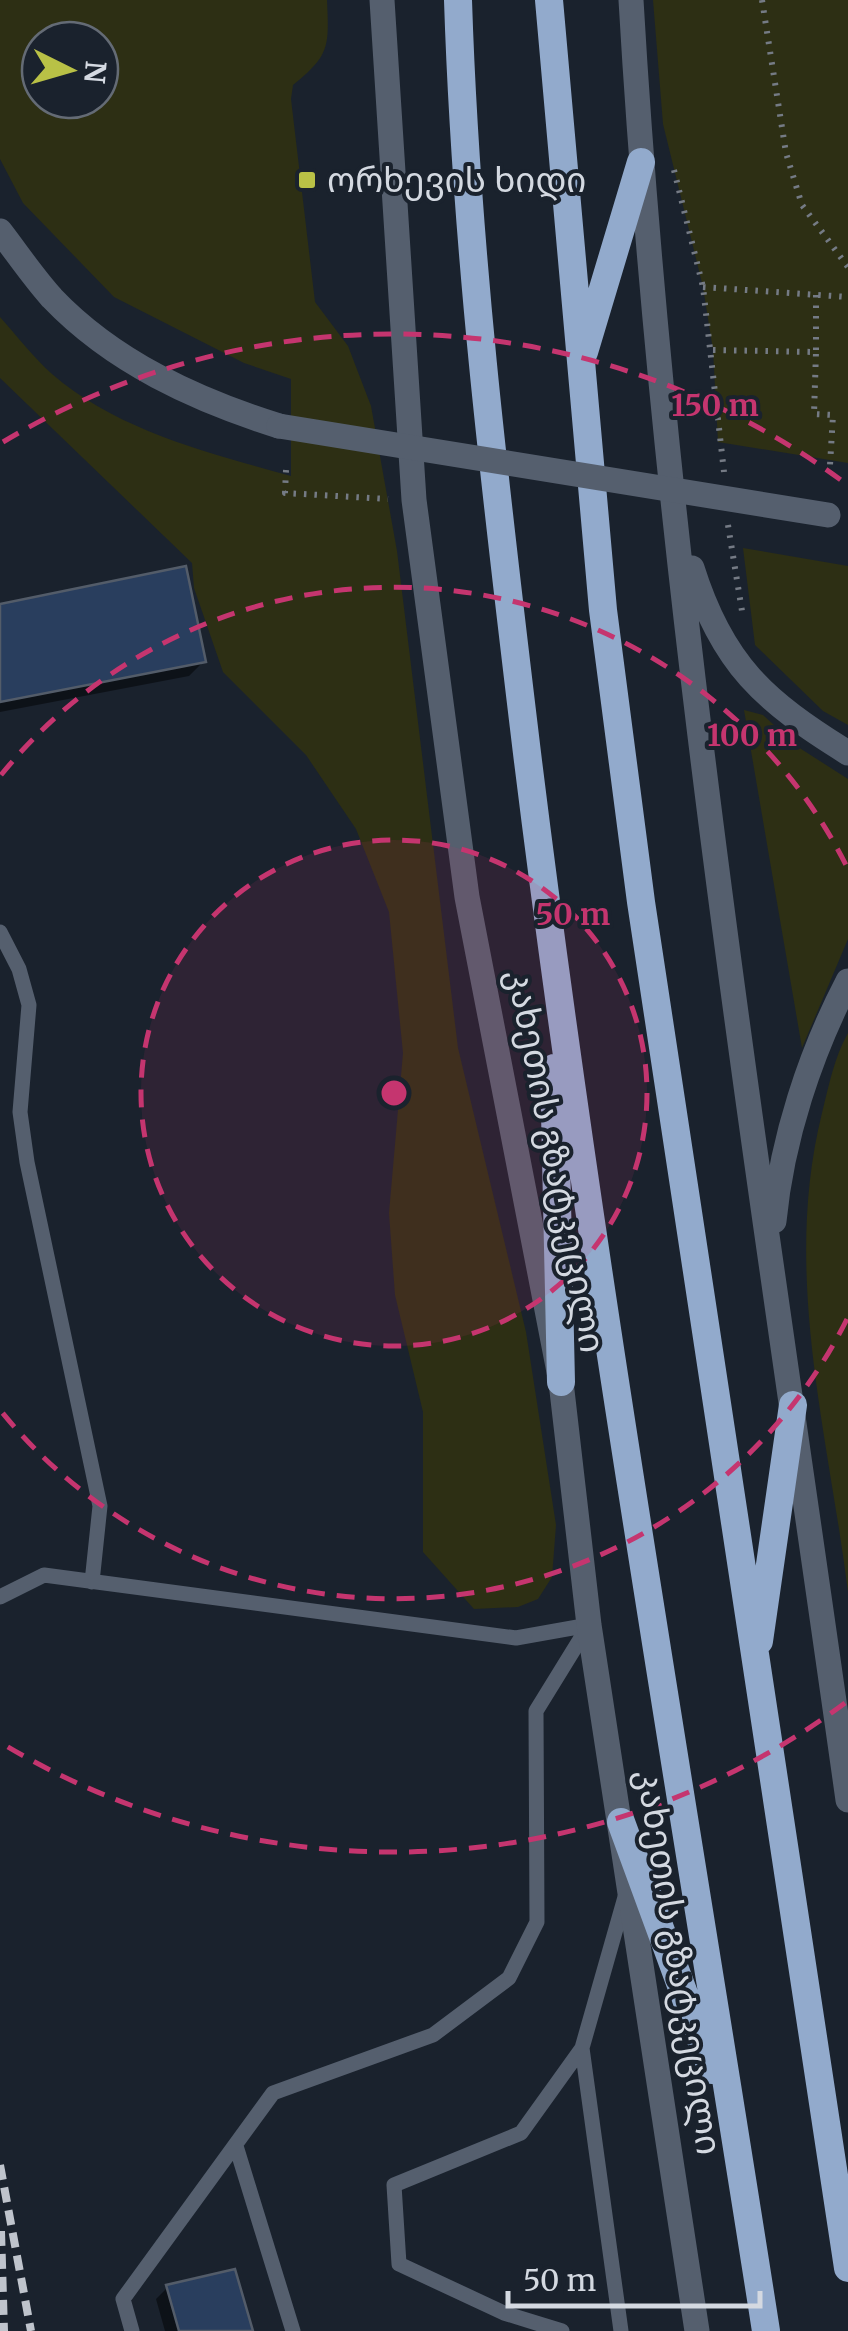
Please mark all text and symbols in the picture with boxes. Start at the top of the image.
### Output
north arrow [20,20,120,120]
text: N [76,60,114,85]
place label: ორხევის ხიდი [327,158,586,202]
marker: ორხევის ხიდი [296,169,318,191]
text: 150 m [671,386,759,424]
text: 100 m [707,716,797,754]
text: 50 m [536,895,610,933]
street label: კახეთის გზატკეცილი [497,966,615,1356]
centre of rings [376,1075,412,1111]
street label: კახეთის გზატკეცილი [627,1766,731,2158]
scale bar [508,2246,760,2308]
text: 50 m [523,2261,596,2299]

